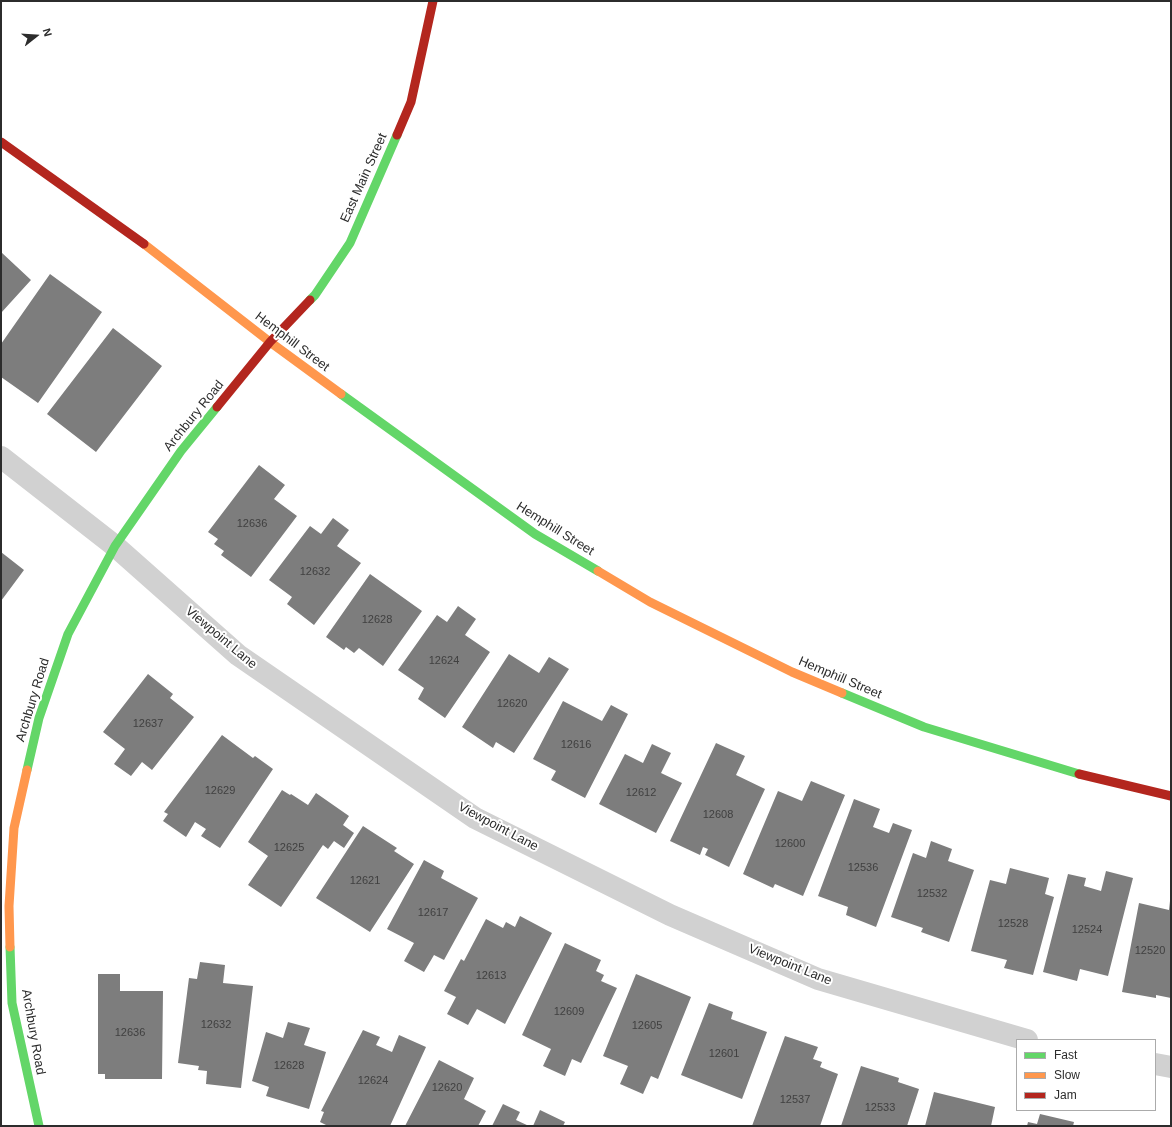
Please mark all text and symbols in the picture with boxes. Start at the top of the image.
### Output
north arrow [16,16,56,56]
text: N [41,27,54,38]
street label: East Main Street [337,131,391,225]
street label: Hemphill Street [252,309,332,375]
street label: Archbury Road [161,377,227,455]
street label: Hemphill Street [513,499,597,559]
house number: 12636 [237,517,267,531]
house number: 12632 [300,565,330,579]
street label: Viewpoint Lane [182,604,260,672]
house number: 12628 [362,613,392,627]
street label: Hemphill Street [796,653,884,703]
house number: 12624 [429,654,459,668]
street label: Archbury Road [13,656,53,744]
house number: 12620 [497,697,527,711]
house number: 12637 [133,717,163,731]
house number: 12616 [561,738,591,752]
house number: 12629 [205,784,235,798]
house number: 12612 [626,786,656,800]
street label: Viewpoint Lane [455,799,541,855]
house number: 12608 [703,808,733,822]
house number: 12600 [775,837,805,851]
house number: 12625 [274,841,304,855]
house number: 12536 [848,861,878,875]
house number: 12621 [350,874,380,888]
house number: 12532 [917,887,947,901]
house number: 12617 [418,906,448,920]
house number: 12528 [998,917,1028,931]
house number: 12524 [1072,923,1102,937]
street label: Viewpoint Lane [746,941,834,989]
house number: 12520 [1135,944,1165,958]
house number: 12613 [476,969,506,983]
street label: Archbury Road [18,988,48,1076]
house number: 12609 [554,1005,584,1019]
house number: 12632 [201,1018,231,1032]
house number: 12605 [632,1019,662,1033]
house number: 12636 [115,1026,145,1040]
legend [1016,1039,1156,1111]
house number: 12601 [709,1047,739,1061]
text: Fast [1054,1048,1077,1062]
house number: 12628 [274,1059,304,1073]
text: Slow [1054,1068,1080,1082]
house number: 12624 [358,1074,388,1088]
house number: 12620 [432,1081,462,1095]
text: Jam [1054,1088,1077,1102]
house number: 12537 [780,1093,810,1107]
house number: 12533 [865,1101,895,1115]

